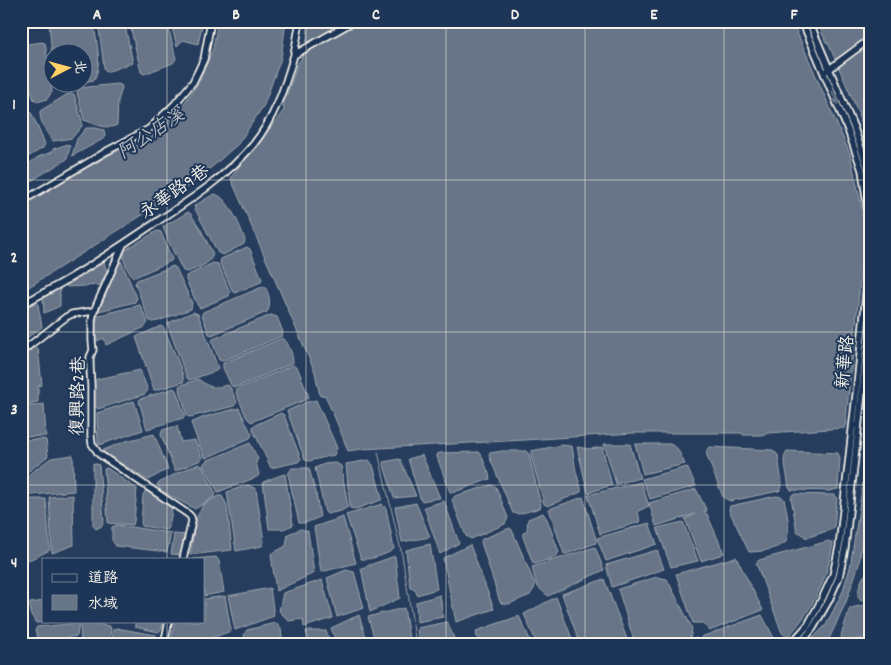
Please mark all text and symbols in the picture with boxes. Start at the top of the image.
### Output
text: A [93,4,102,27]
text: B [232,4,240,27]
text: C [372,4,380,27]
text: D [511,4,520,27]
text: E [650,4,658,27]
text: F [790,4,798,27]
north arrow [42,42,92,92]
text: 北 [68,59,90,75]
one-way arrow [831,91,839,105]
text: 1 [12,94,16,117]
water label: 阿公店溪 [113,102,192,167]
street label: 永華路9巷 [135,160,215,226]
text: 2 [11,247,18,270]
street label: 新華路 [831,334,862,390]
street label: 復興路2巷 [66,356,93,436]
text: 3 [10,399,18,422]
text: 4 [11,552,17,575]
legend [42,558,205,622]
text: 道路 [88,568,118,590]
text: 水域 [88,594,118,616]

